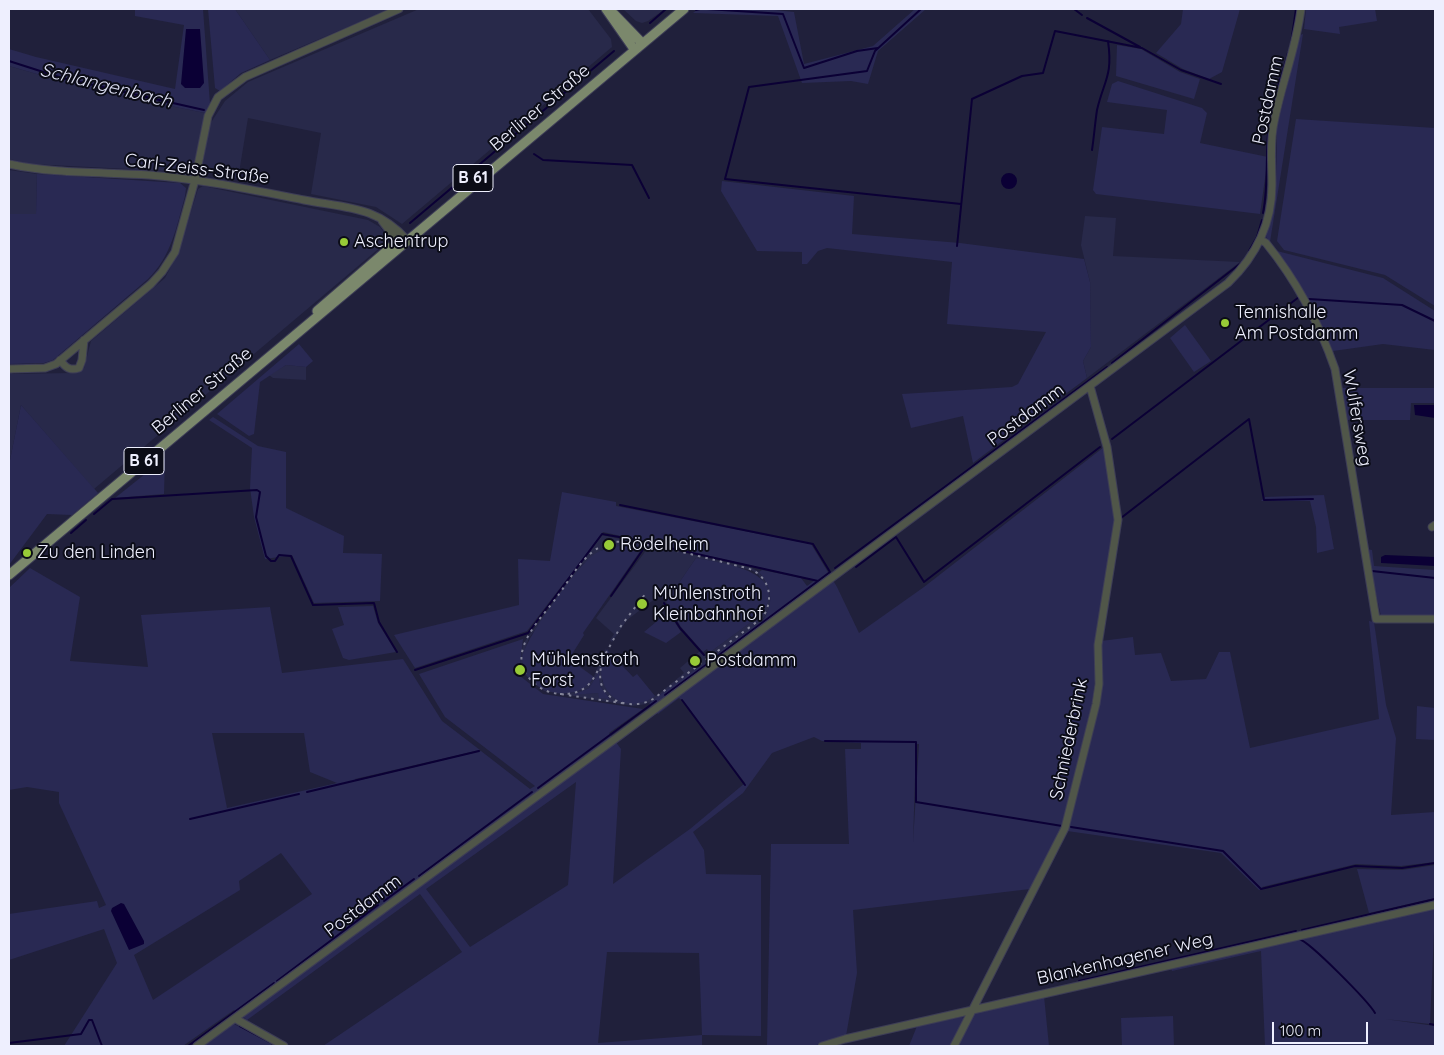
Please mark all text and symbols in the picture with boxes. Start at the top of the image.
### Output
street label: Postdamm [1248,53,1288,147]
water label: Schlangenbach [38,59,174,113]
street label: Berliner Straße [486,60,594,156]
street label: Carl-Zeiss-Straße [124,149,270,189]
road number: B 61 [453,164,493,192]
place label: Aschentrup [354,231,448,253]
marker: Aschentrup [338,236,350,248]
place label: Tennishalle Am Postdamm [1235,302,1358,344]
marker: Tennishalle Am Postdamm [1219,317,1231,329]
street label: Berliner Straße [148,343,256,439]
street label: Wulfersweg [1338,368,1376,468]
street label: Postdamm [983,379,1069,451]
road number: B 61 [124,448,164,474]
place label: Rödelheim [620,534,709,556]
marker: Rödelheim [602,538,616,552]
place label: Zu den Linden [37,542,155,564]
marker: Zu den Linden [21,547,33,559]
place label: Mühlenstroth Kleinbahnhof [653,583,764,626]
marker: Mühlenstroth Kleinbahnhof [635,597,649,611]
place label: Mühlenstroth Forst [531,649,639,692]
place label: Postdamm [706,650,797,672]
marker: Postdamm [688,654,702,668]
marker: Mühlenstroth Forst [513,663,527,677]
street label: Schniederbrink [1046,676,1092,802]
street label: Postdamm [320,870,406,942]
street label: Blankenhagener Weg [1035,928,1215,990]
scale bar [1274,1012,1370,1044]
text: 100 m [1280,1021,1321,1040]

